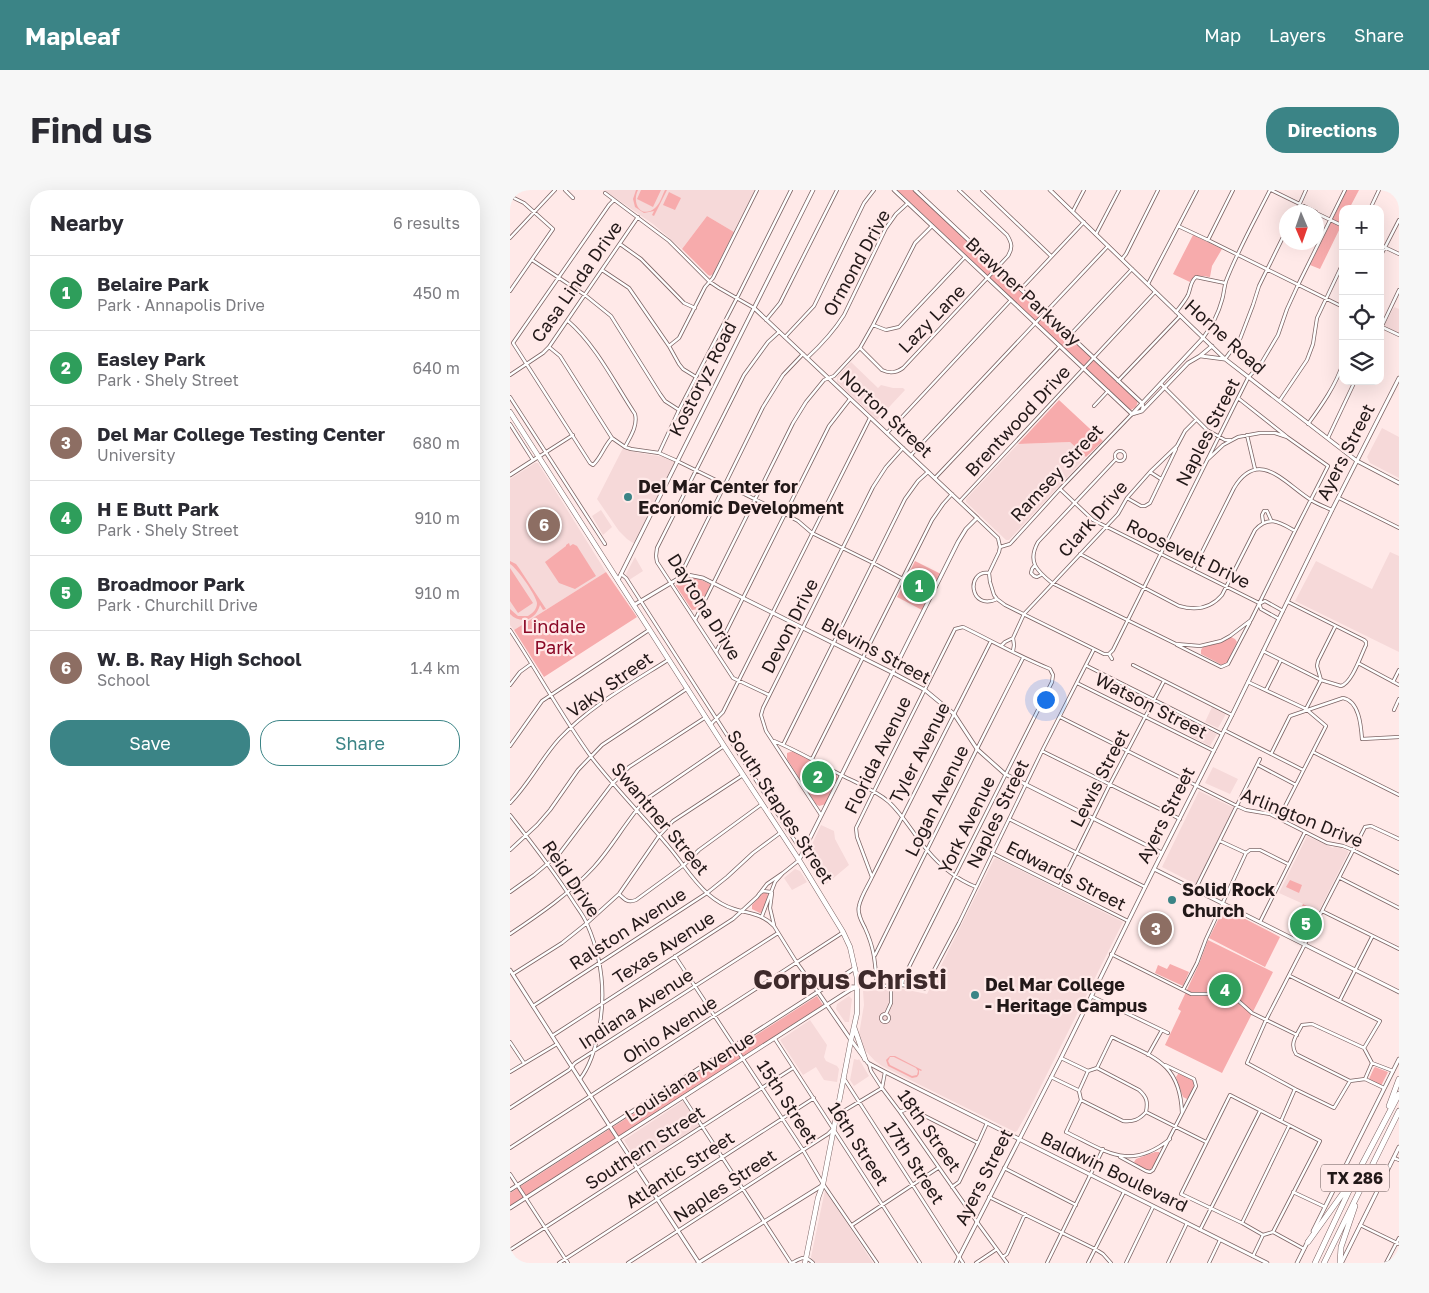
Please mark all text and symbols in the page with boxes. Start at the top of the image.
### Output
text: Mapleaf [25,21,120,50]
text: Map [1204,24,1241,46]
text: Layers [1269,24,1326,46]
text: Share [1354,24,1404,46]
button: Directions [1266,107,1399,153]
text: Find us [30,109,152,151]
street label: Ormond Drive [818,205,894,320]
north arrow [1279,205,1324,250]
map controls [1339,205,1384,385]
button: + [1339,205,1384,250]
text: Nearby [50,210,124,236]
text: 6 results [393,213,460,233]
street label: Casa Linda Drive [526,216,626,346]
street label: Brawner Parkway [961,232,1086,350]
button: − [1339,250,1384,295]
text: Belaire Park [97,272,209,295]
street label: Lazy Lane [893,279,969,357]
text: 1 [62,283,70,303]
text: 450 m [413,283,460,303]
street label: Horne Road [1181,294,1271,378]
text: Park · Annapolis Drive [97,295,265,315]
button: locate [1339,295,1384,340]
street label: Kostoryz Road [664,317,740,440]
button: layers [1339,340,1384,385]
text: Easley Park [97,347,206,370]
text: 2 [61,358,71,378]
text: 640 m [412,358,460,378]
street label: Brentwood Drive [960,360,1074,480]
street label: Norton Street [836,365,938,462]
text: Park · Shely Street [97,370,239,390]
street label: Naples Street [1170,374,1244,489]
street label: Ayers Street [1311,400,1379,504]
street label: Ramsey Street [1005,419,1107,526]
text: Del Mar College Testing Center [97,422,385,445]
text: 3 [61,433,71,453]
text: 680 m [412,433,460,453]
text: University [97,445,175,465]
place label: Del Mar Center for Economic Development [638,475,844,518]
street label: Clark Drive [1053,475,1132,561]
marker: Del Mar Center for Economic Development [622,491,634,503]
text: H E Butt Park [97,497,219,520]
pin: 6 [528,506,560,544]
text: 4 [61,508,71,528]
text: 910 m [414,508,460,528]
street label: Roosevelt Drive [1123,514,1254,593]
text: Park · Shely Street [97,520,239,540]
street label: Daytona Drive [663,549,746,664]
pin: 1 [903,567,935,605]
text: Broadmoor Park [97,572,245,595]
street label: Devon Drive [756,574,822,677]
text: 5 [61,583,71,603]
text: 910 m [414,583,460,603]
text: Park · Churchill Drive [97,595,258,615]
street label: Blevins Street [818,612,935,688]
park label: Lindale Park [522,615,586,658]
text: W. B. Ray High School [97,647,302,670]
street label: Vaky Street [562,647,656,722]
text: 6 [61,658,71,678]
text: 1.4 km [410,658,460,678]
street label: Watson Street [1092,667,1211,743]
text: School [97,670,150,690]
your location [1033,687,1059,713]
street label: Florida Avenue [839,692,915,817]
street label: Tyler Avenue [884,698,954,807]
button: Save [50,720,250,766]
button: Share [260,720,460,766]
street label: South Staples Street [723,725,839,887]
street label: Lewis Street [1065,725,1133,830]
street label: Logan Avenue [900,741,973,860]
street label: Naples Street [961,756,1033,872]
street label: Swantner Street [607,758,714,879]
pin: 2 [802,758,834,796]
street label: Ayers Street [1131,763,1199,867]
street label: York Avenue [933,772,999,877]
street label: Arlington Drive [1238,783,1367,852]
street label: Edwards Street [1003,835,1130,915]
street label: Reid Drive [538,836,605,921]
place label: Solid Rock Church [1182,878,1276,921]
street label: Ralston Avenue [565,882,690,974]
marker: Solid Rock Church [1166,894,1178,906]
pin: 5 [1290,905,1322,943]
street label: Texas Avenue [608,906,719,988]
pin: 3 [1140,910,1172,948]
district label: Corpus Christi [753,962,947,995]
street label: Indiana Avenue [574,963,697,1053]
pin: 4 [1209,971,1241,1009]
place label: Del Mar College - Heritage Campus [985,973,1147,1016]
marker: Del Mar College - Heritage Campus [969,989,981,1001]
street label: Ohio Avenue [618,991,721,1068]
street label: Louisiana Avenue [620,1026,759,1126]
street label: 15th Street [753,1056,823,1147]
street label: 18th Street [893,1085,966,1176]
street label: 16th Street [824,1097,894,1190]
street label: Southern Street [581,1100,708,1194]
street label: 17th Street [880,1117,950,1208]
street label: Ayers Street [949,1125,1017,1229]
street label: Atlantic Street [621,1126,738,1212]
street label: Baldwin Boulevard [1037,1126,1192,1216]
street label: Naples Street [669,1144,780,1227]
road number: TX 286 [1321,1164,1389,1191]

